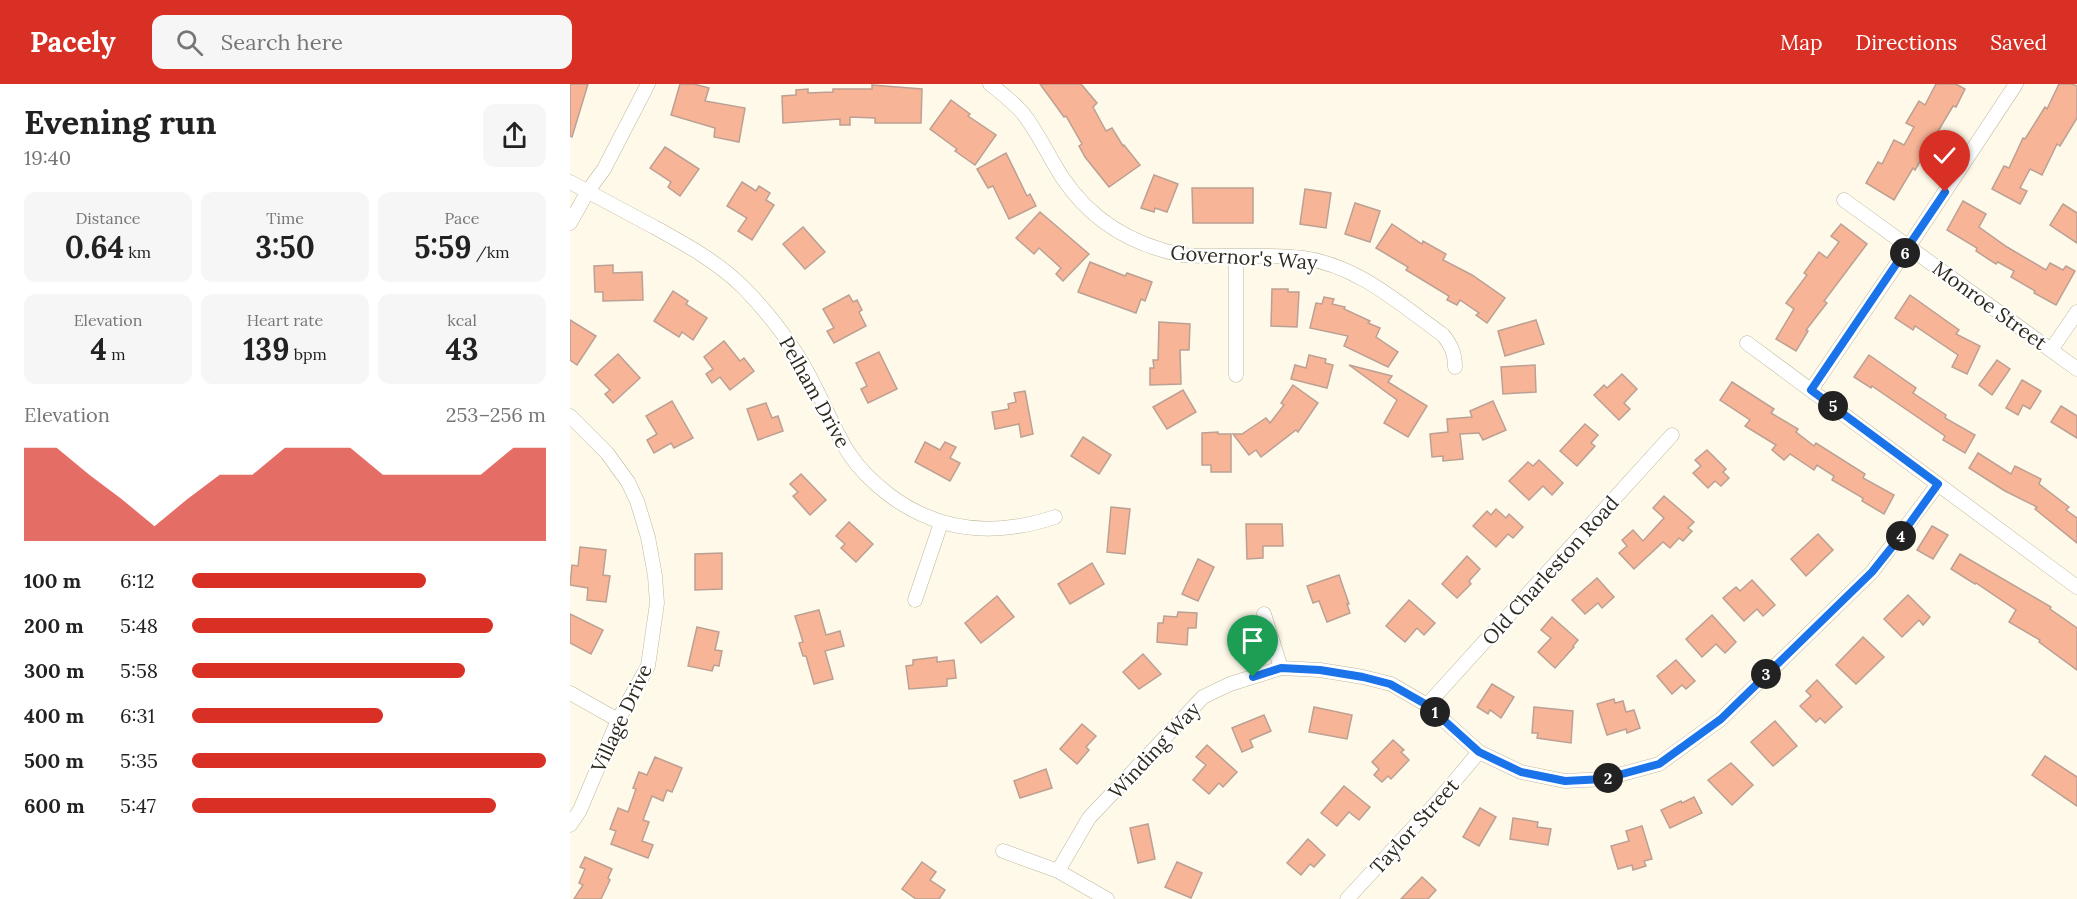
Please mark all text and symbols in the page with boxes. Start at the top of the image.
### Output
search box [152,15,572,69]
text: Pacely [30,24,116,60]
icon: search [173,26,206,59]
text: Search here [221,28,343,56]
text: Map [1780,29,1823,56]
text: Directions [1856,29,1957,56]
text: Saved [1990,29,2047,56]
text: Evening run [24,101,216,143]
button: share [483,104,546,167]
pin [1919,130,1970,192]
icon: check [1928,139,1961,172]
text: 19:40 [24,145,71,170]
text: Distance [75,208,141,228]
text: Time [266,208,304,228]
text: Pace [445,208,479,228]
text: 0.64 [65,228,124,266]
text: 3:50 [255,228,315,266]
text: 5:59 [414,228,472,266]
pin: 6 [1890,238,1920,268]
street label: Governor's Way [1170,239,1319,275]
text: km [124,242,151,262]
text: /km [472,242,510,262]
text: 6 [1900,243,1910,263]
street label: Monroe Street [1928,255,2052,355]
text: Elevation [74,310,142,330]
text: Heart rate [247,310,323,330]
text: kcal [447,310,477,330]
text: 4 [91,330,107,368]
text: 139 [243,330,289,368]
text: 43 [445,330,479,368]
street label: Pelham Drive [774,332,856,452]
text: m [107,344,125,364]
text: bpm [289,344,327,364]
pin: 5 [1818,391,1848,421]
text: 5 [1829,396,1837,416]
text: Elevation [24,402,110,427]
text: 253–256 m [446,402,546,427]
street label: Old Charleston Road [1476,490,1624,650]
pin: 4 [1886,521,1916,551]
text: 4 [1897,526,1905,546]
text: 100 m [24,568,81,593]
text: 6:12 [120,568,155,593]
text: 200 m [24,613,84,638]
text: 5:48 [120,613,158,638]
pin [1227,615,1278,677]
icon: arrive [1236,624,1269,657]
text: 300 m [24,658,84,683]
text: 5:58 [120,658,158,683]
pin: 3 [1751,659,1781,689]
street label: Village Drive [585,660,657,777]
text: 3 [1762,664,1770,684]
street label: Winding Way [1103,696,1205,804]
pin: 1 [1420,697,1450,727]
text: 1 [1432,702,1438,722]
text: 400 m [24,703,84,728]
text: 6:31 [120,703,155,728]
text: 500 m [24,748,84,773]
text: 5:35 [120,748,158,773]
pin: 2 [1593,763,1623,793]
text: 2 [1604,768,1612,788]
street label: Taylor Street [1364,773,1464,879]
text: 600 m [24,793,85,818]
text: 5:47 [120,793,156,818]

